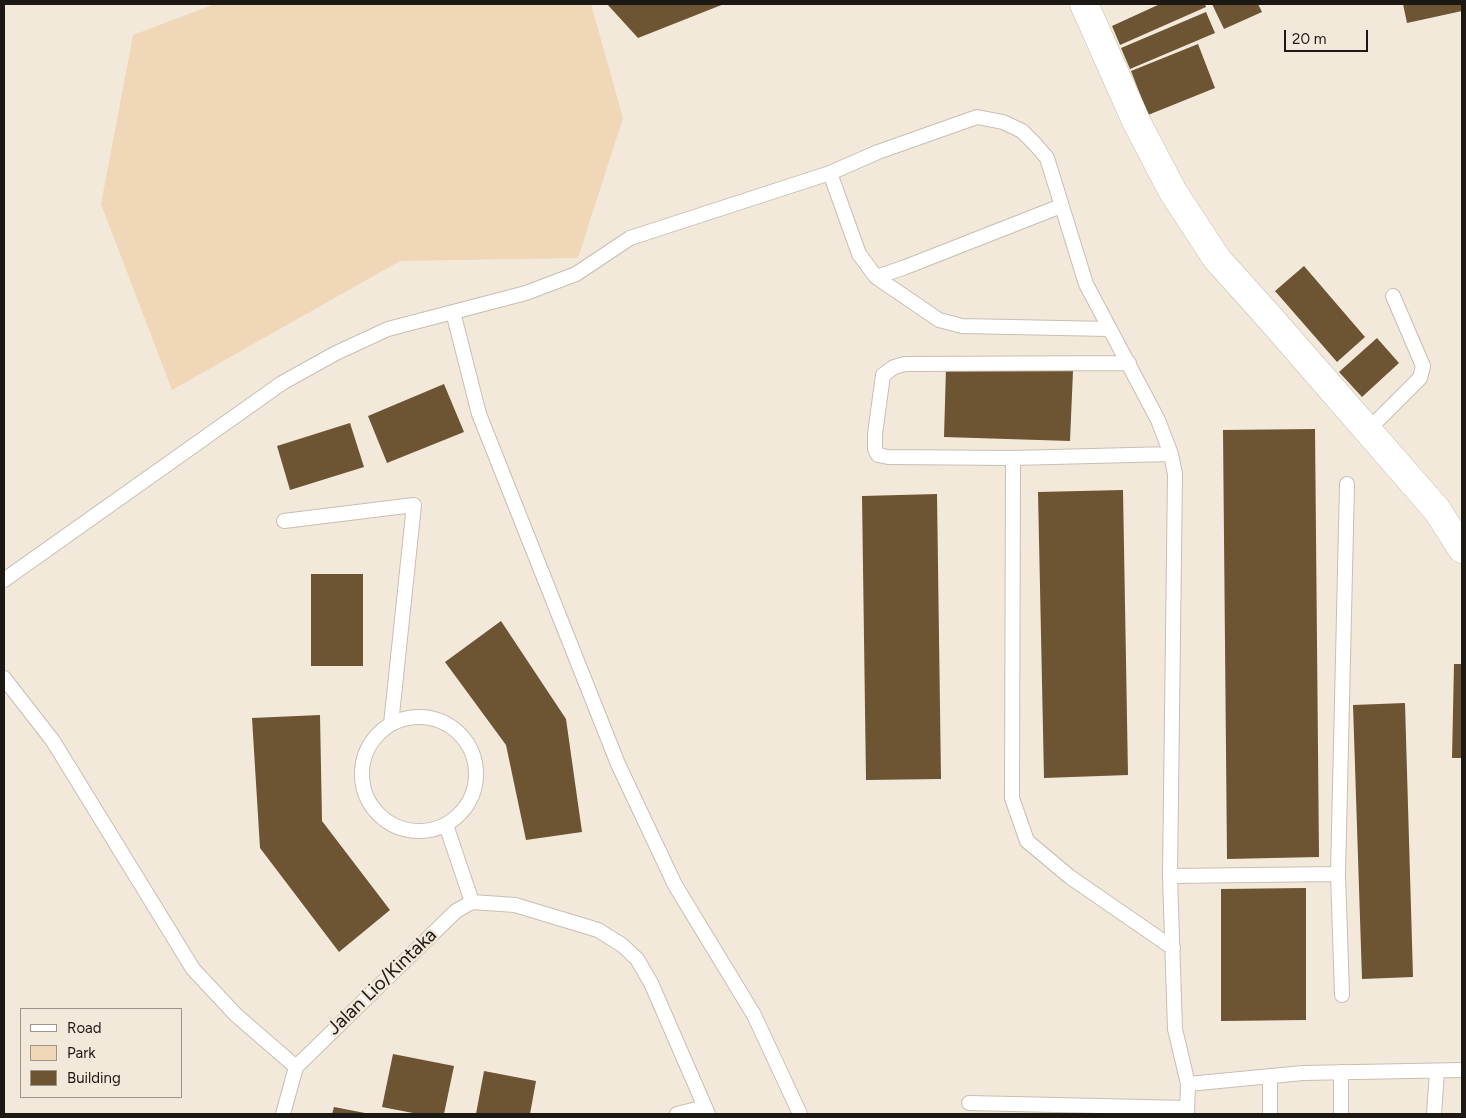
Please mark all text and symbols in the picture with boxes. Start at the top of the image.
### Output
scale bar [1286,20,1370,52]
text: 20 m [1292,30,1326,48]
street label: Jalan Lio/Kintaka [322,924,442,1040]
legend [20,1008,182,1098]
text: Road [67,1019,102,1037]
text: Park [67,1044,96,1062]
text: Building [67,1069,121,1087]

